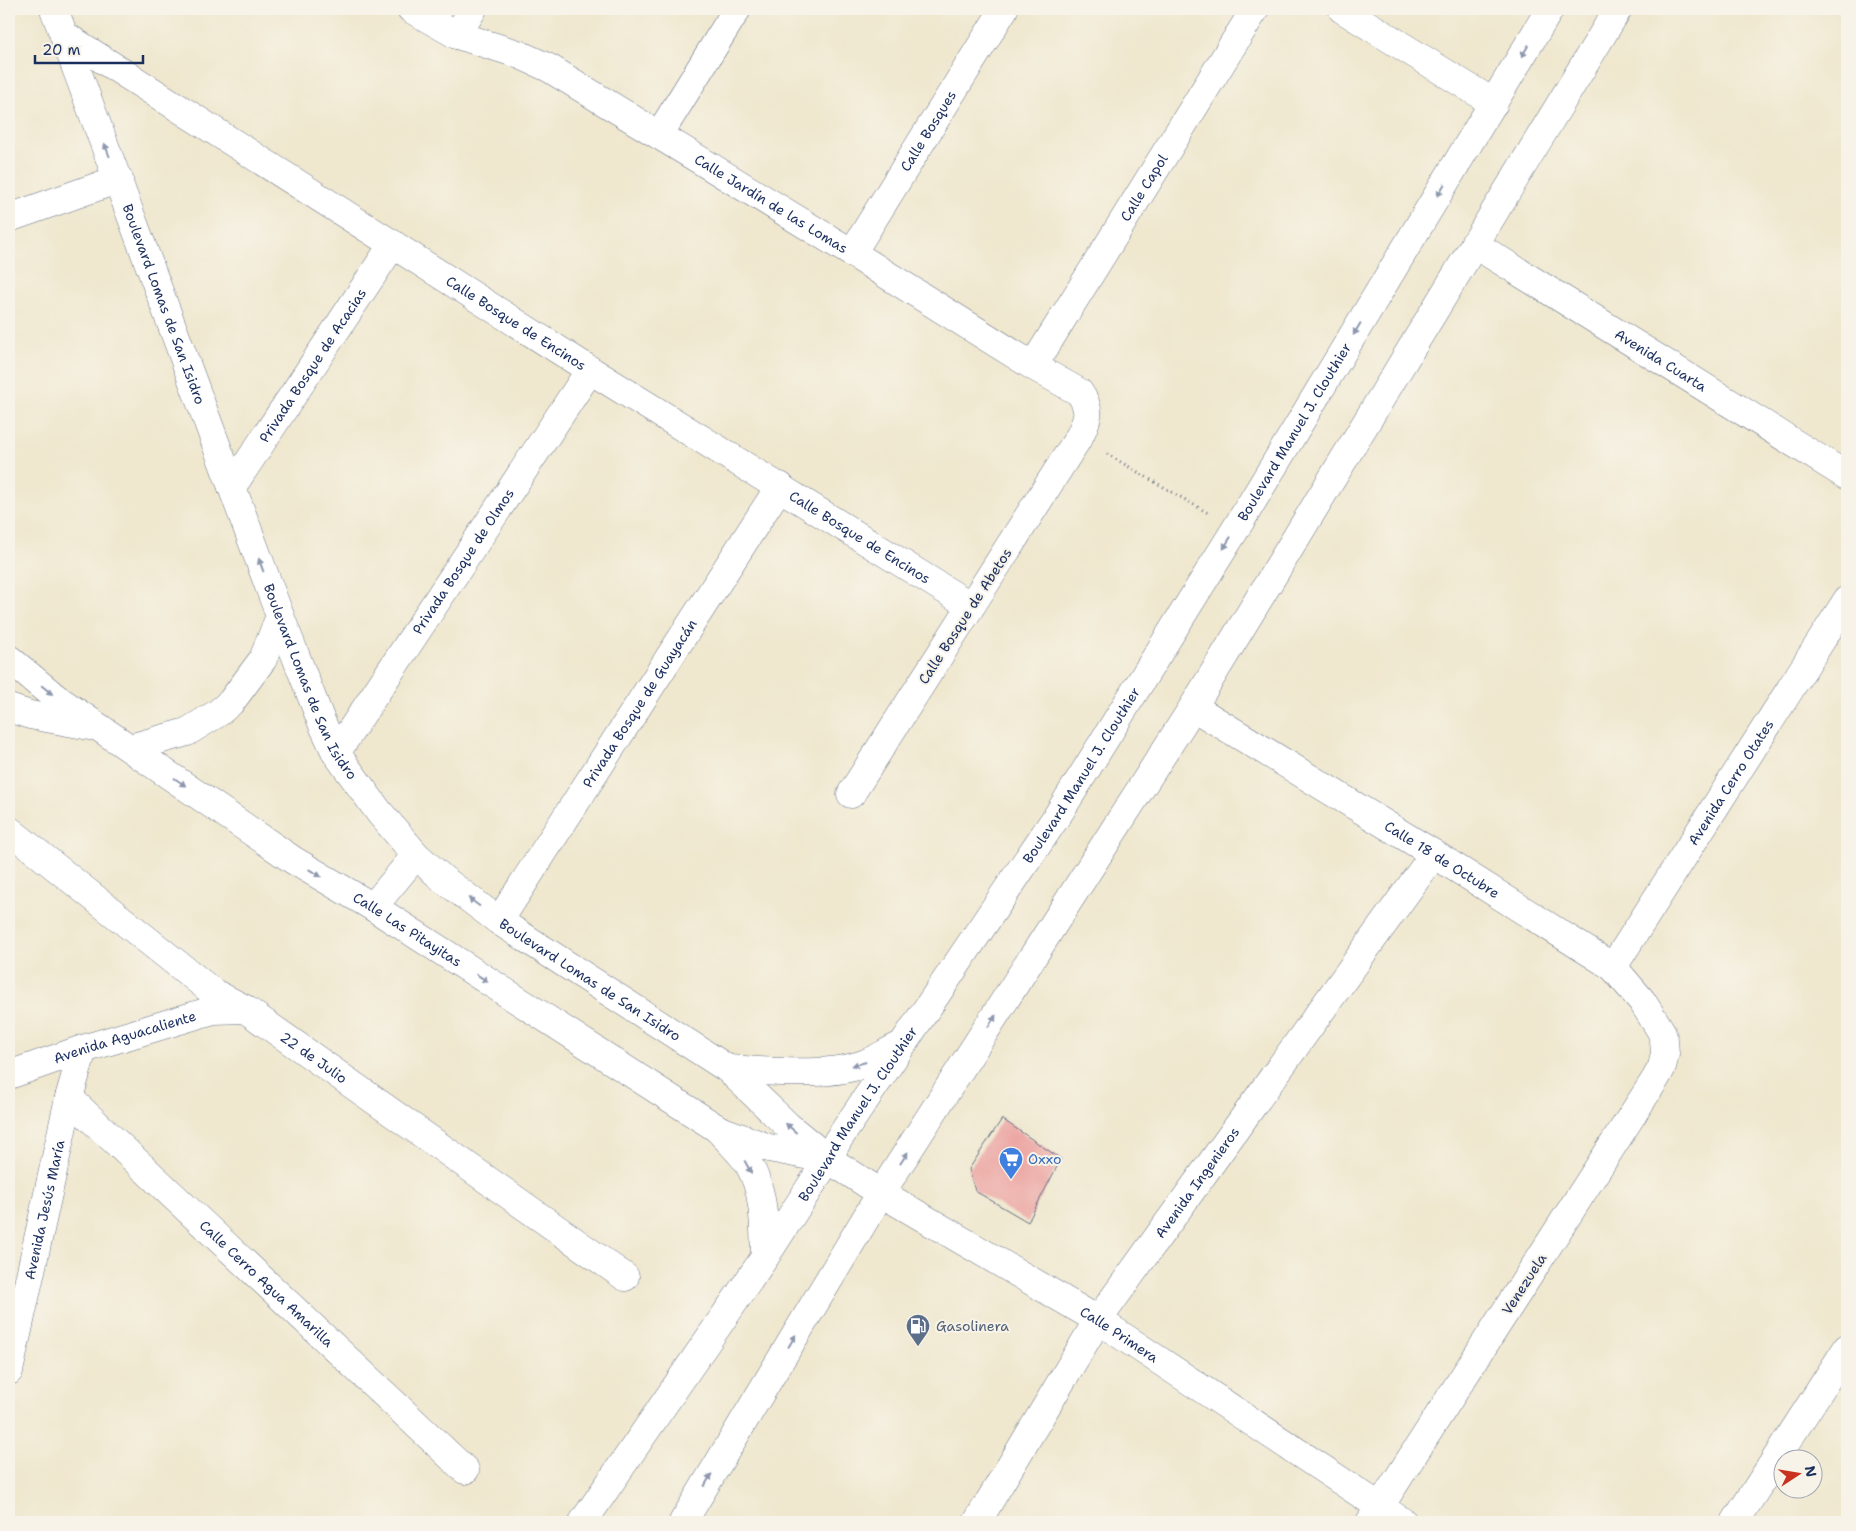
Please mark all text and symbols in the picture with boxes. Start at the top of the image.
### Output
scale bar [35,32,142,64]
text: 20 m [42,40,81,60]
one-way arrow [1520,44,1529,57]
street label: Calle Bosques [896,87,960,175]
one-way arrow [103,142,111,157]
street label: Calle Jardín de las Lomas [691,150,851,257]
street label: Calle Capol [1116,150,1172,225]
one-way arrow [1437,184,1446,197]
street label: Boulevard Lomas de San Isidro [118,201,209,407]
street label: Calle Bosque de Encinos [443,272,590,374]
street label: Privada Bosque de Acacias [255,285,370,446]
one-way arrow [1352,322,1361,336]
street label: Avenida Cuarta [1611,325,1710,396]
street label: Boulevard Manuel J. Clouthier [1233,339,1355,524]
street label: Privada Bosque de Olmos [408,485,518,638]
street label: Calle Bosque de Encinos [786,487,934,588]
one-way arrow [1222,536,1232,549]
street label: Calle Bosque de Abetos [914,545,1016,687]
one-way arrow [257,557,264,572]
street label: Boulevard Lomas de San Isidro [260,581,361,783]
street label: Privada Bosque de Guayacán [578,615,701,791]
one-way arrow [40,684,53,695]
street label: Boulevard Manuel J. Clouthier [1019,684,1144,867]
street label: Avenida Cerro Otates [1684,716,1778,849]
one-way arrow [173,777,187,787]
street label: Calle 18 de Octubre [1381,817,1503,902]
one-way arrow [307,869,322,877]
street label: Calle Las Pitayitas [350,888,465,971]
one-way arrow [468,897,481,908]
street label: Boulevard Lomas de San Isidro [496,915,684,1045]
one-way arrow [476,973,489,982]
street label: Avenida Aguacaliente [51,1007,198,1068]
one-way arrow [987,1014,997,1027]
street label: Boulevard Manuel J. Clouthier [794,1023,921,1205]
street label: 22 de Julio [277,1028,351,1087]
one-way arrow [852,1061,867,1069]
one-way arrow [784,1122,797,1133]
street label: Avenida Ingenieros [1151,1123,1243,1242]
street label: Avenida Jesús María [20,1138,69,1281]
supermarket icon: Oxxo [998,1146,1024,1180]
place label: Oxxo [1028,1150,1061,1168]
one-way arrow [899,1151,909,1164]
one-way arrow [744,1161,753,1174]
street label: Calle Cerro Agua Amarilla [196,1216,337,1351]
street label: Venezuela [1498,1250,1551,1318]
street label: Calle Primera [1077,1302,1162,1367]
fuel station icon: Gasolinera [905,1313,931,1347]
place label: Gasolinera [936,1317,1009,1335]
one-way arrow [788,1335,797,1348]
north arrow [1774,1448,1824,1498]
text: N [1801,1464,1821,1479]
one-way arrow [704,1474,713,1487]

